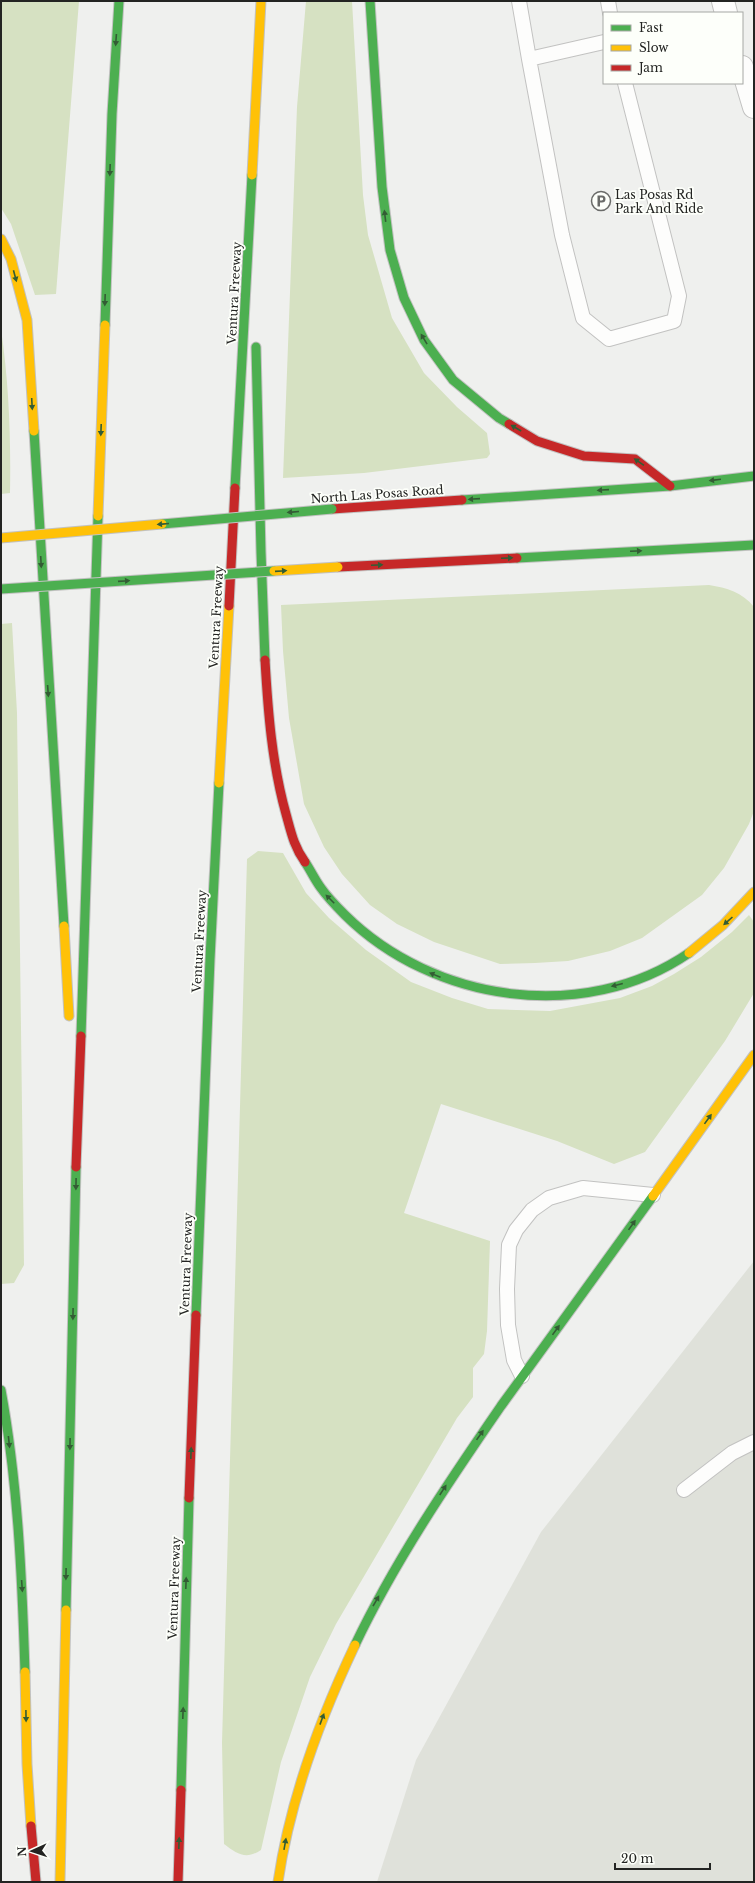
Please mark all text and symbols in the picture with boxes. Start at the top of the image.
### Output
legend [603,12,743,84]
text: Fast [639,20,664,35]
one-way arrow [113,34,120,46]
text: Slow [639,40,669,55]
text: Jam [637,60,663,75]
one-way arrow [107,164,113,177]
place label: Las Posas Rd Park And Ride [615,187,703,216]
parking icon: Las Posas Rd Park And Ride [590,190,612,212]
one-way arrow [382,210,389,222]
street label: Ventura Freeway [224,241,244,346]
one-way arrow [12,270,18,282]
one-way arrow [102,294,109,306]
one-way arrow [421,333,428,345]
one-way arrow [29,398,35,411]
one-way arrow [98,424,104,437]
one-way arrow [510,425,522,432]
one-way arrow [634,458,644,466]
one-way arrow [709,477,721,484]
street label: North Las Posas Road [310,482,444,506]
one-way arrow [597,487,609,494]
one-way arrow [468,496,480,503]
one-way arrow [287,509,299,516]
one-way arrow [157,520,169,527]
one-way arrow [630,548,642,555]
one-way arrow [501,555,513,562]
one-way arrow [37,556,44,568]
one-way arrow [371,562,384,568]
street label: Ventura Freeway [206,565,226,670]
one-way arrow [275,567,287,574]
one-way arrow [118,578,131,584]
one-way arrow [45,685,52,697]
street label: Ventura Freeway [189,889,209,994]
one-way arrow [325,894,335,904]
one-way arrow [722,916,733,925]
one-way arrow [429,972,440,978]
one-way arrow [610,983,623,989]
one-way arrow [704,1114,712,1124]
one-way arrow [73,1178,79,1191]
street label: Ventura Freeway [177,1212,195,1317]
one-way arrow [628,1219,636,1230]
one-way arrow [70,1308,76,1321]
one-way arrow [552,1325,560,1335]
one-way arrow [476,1430,484,1441]
one-way arrow [6,1436,13,1448]
one-way arrow [67,1438,73,1451]
one-way arrow [188,1446,194,1459]
one-way arrow [439,1485,447,1495]
street label: Ventura Freeway [165,1536,183,1641]
one-way arrow [63,1568,70,1580]
one-way arrow [183,1577,190,1589]
one-way arrow [19,1580,26,1592]
one-way arrow [373,1595,379,1607]
one-way arrow [179,1707,186,1719]
one-way arrow [23,1710,29,1723]
one-way arrow [319,1713,325,1725]
north arrow [12,1831,52,1871]
one-way arrow [176,1836,182,1849]
one-way arrow [282,1838,288,1850]
text: N [15,1845,29,1857]
scale bar [615,1845,710,1871]
text: 20 m [621,1851,653,1866]

